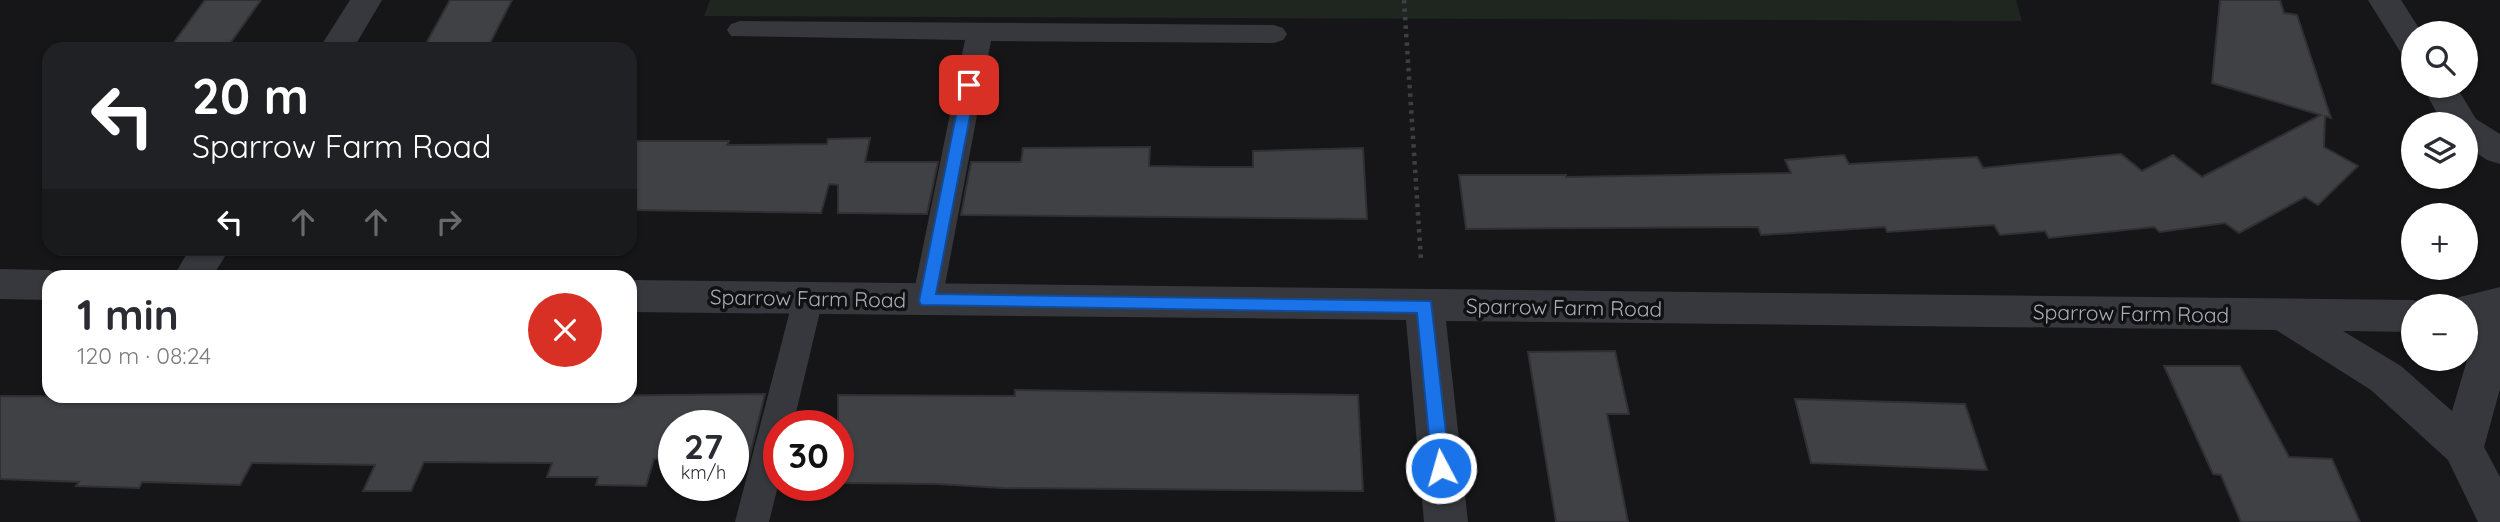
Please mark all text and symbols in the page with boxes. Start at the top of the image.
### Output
map controls [2401,21,2478,371]
button: search [2401,21,2478,98]
pin [939,55,999,115]
text: 20 m [192,65,309,126]
icon: arrive [950,66,988,104]
icon: left [77,70,168,161]
button: layers [2401,112,2478,189]
text: Sparrow Farm Road [192,126,491,166]
icon: left [211,203,249,241]
icon: ahead [284,203,322,241]
icon: ahead [357,203,395,241]
icon: right [430,203,468,241]
button: + [2401,203,2478,280]
street label: Sparrow Farm Road [710,283,906,313]
text: 1 min [77,288,179,341]
street label: Sparrow Farm Road [1466,292,1662,322]
button: close [528,293,602,367]
button: − [2401,294,2478,371]
street label: Sparrow Farm Road [2033,298,2229,328]
text: 120 m · 08:24 [77,341,211,370]
speed limit sign: 30 [763,410,854,501]
text: 27 [684,424,723,468]
position arrow [1404,431,1478,505]
text: km/h [681,461,726,484]

